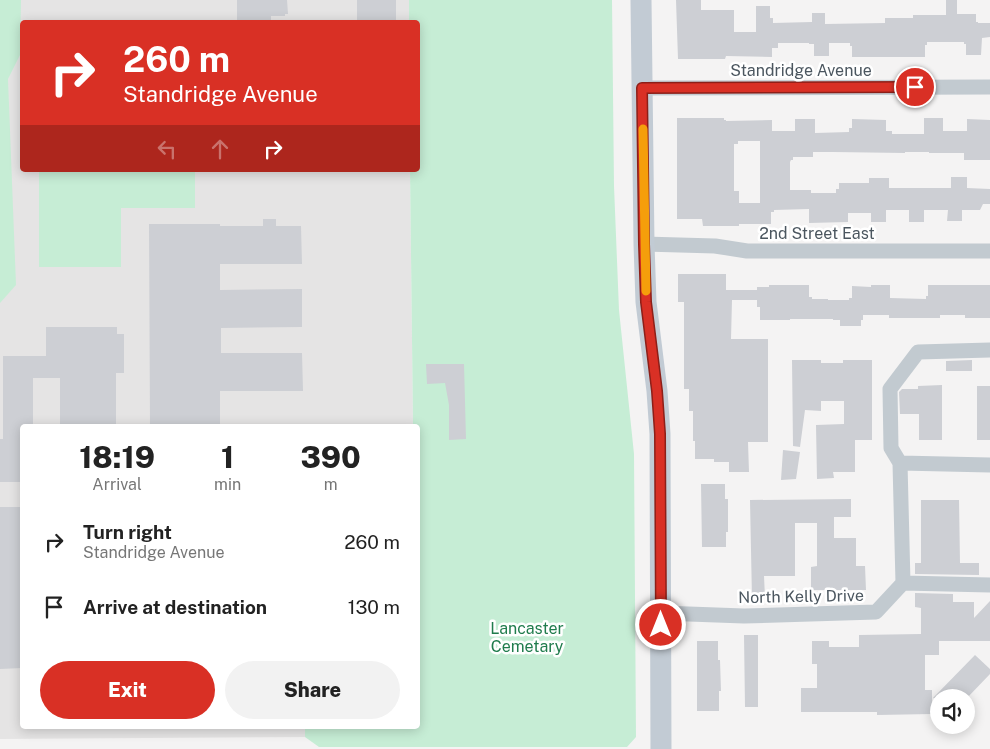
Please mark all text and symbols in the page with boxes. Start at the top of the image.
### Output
text: 260 m [123,39,230,80]
icon: right [40,40,105,105]
street label: Standridge Avenue [730,61,872,80]
pin [894,66,936,108]
icon: arrive [901,73,929,101]
text: Standridge Avenue [123,81,318,107]
icon: left [153,135,181,163]
icon: ahead [206,135,234,163]
icon: right [259,135,287,163]
street label: 2nd Street East [759,224,875,243]
text: 18:19 [79,439,155,475]
text: 1 [221,439,234,475]
text: 390 [300,439,361,475]
text: Arrival [92,475,142,494]
text: min [214,475,241,494]
text: m [324,475,338,494]
text: Turn right [83,521,172,543]
icon: right [40,528,68,556]
text: 260 m [344,531,400,553]
text: Standridge Avenue [83,543,225,562]
street label: North Kelly Drive [738,586,864,607]
icon: arrive [40,593,68,621]
text: Arrive at destination [83,596,267,618]
text: 130 m [348,596,400,618]
position arrow [634,598,686,650]
park label: Lancaster Cemetary [490,619,564,656]
button: Exit [40,661,215,719]
button: Share [225,661,400,719]
map controls [930,689,975,734]
button: sound [930,689,975,734]

